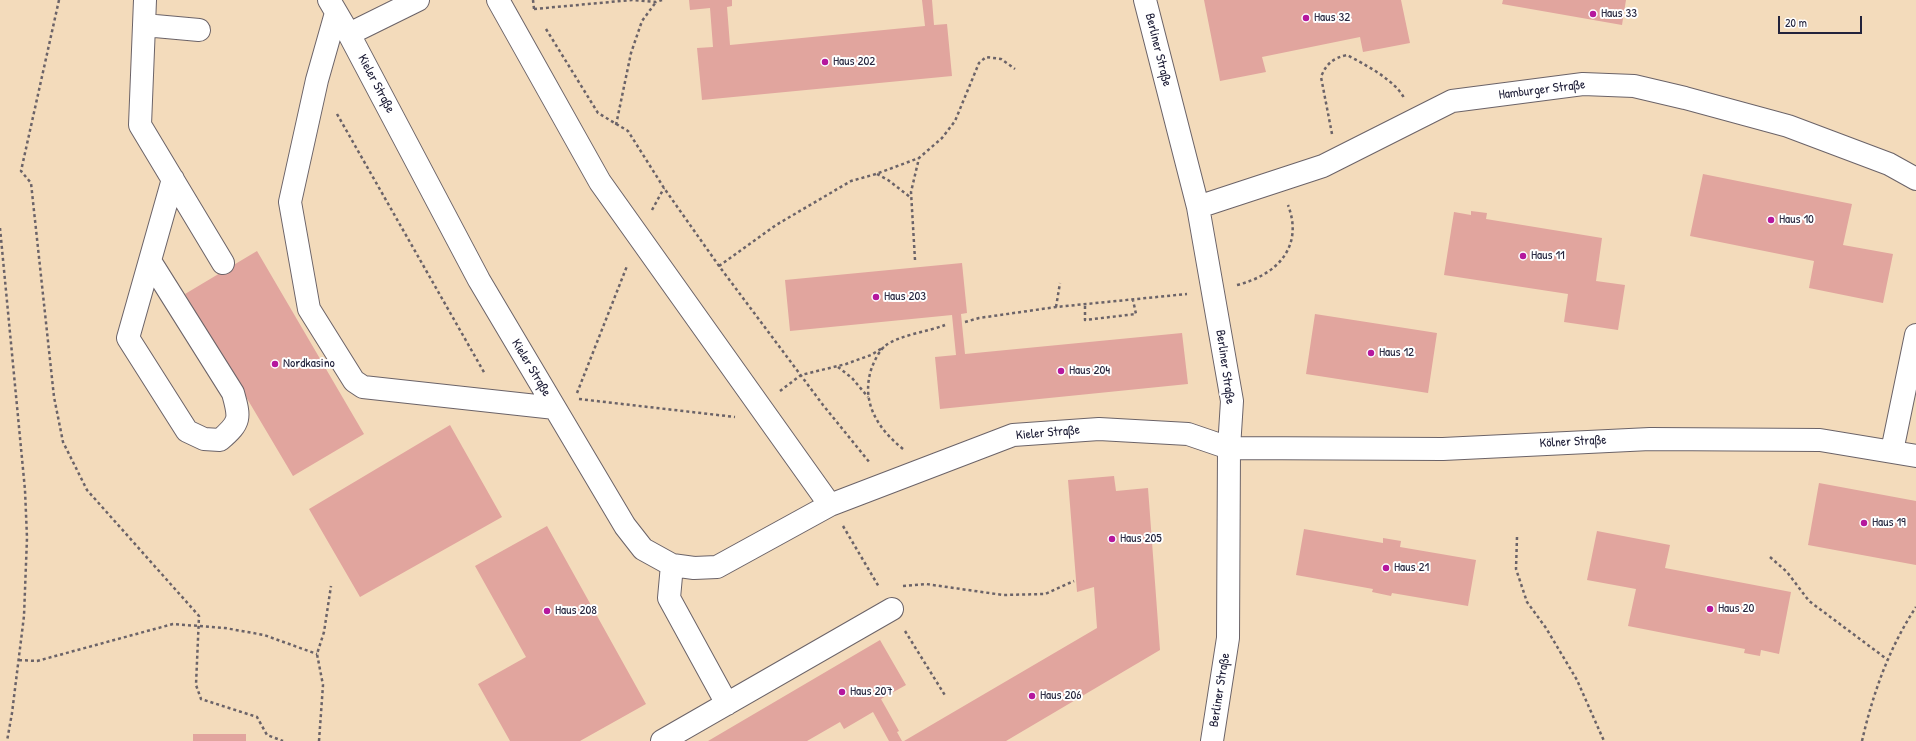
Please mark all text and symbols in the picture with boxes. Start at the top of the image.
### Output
place label: Haus 33 [1601,6,1637,22]
scale bar [1780,8,1864,34]
marker: Haus 33 [1588,9,1598,19]
place label: Haus 32 [1314,10,1350,26]
street label: Berliner Straße [1141,12,1175,88]
marker: Haus 32 [1301,13,1311,23]
text: 20 m [1785,14,1807,31]
street label: Kieler Straße [354,52,398,116]
place label: Haus 202 [833,54,875,70]
marker: Haus 202 [820,57,830,67]
street label: Hamburger Straße [1498,77,1586,103]
place label: Haus 10 [1779,212,1814,228]
marker: Haus 10 [1766,215,1776,225]
place label: Haus 11 [1531,248,1565,264]
marker: Haus 11 [1518,251,1528,261]
place label: Haus 203 [884,289,926,305]
marker: Haus 203 [871,292,881,302]
street label: Berliner Straße [1212,329,1238,405]
street label: Kieler Straße [508,337,554,399]
place label: Haus 12 [1379,345,1414,361]
marker: Haus 12 [1366,348,1376,358]
place label: Nordkasino [283,356,335,372]
marker: Nordkasino [270,359,280,369]
place label: Haus 204 [1069,363,1110,379]
marker: Haus 204 [1056,366,1066,376]
street label: Kieler Straße [1015,422,1081,444]
street label: Kölner Straße [1539,432,1607,452]
place label: Haus 19 [1872,515,1906,531]
marker: Haus 19 [1859,518,1869,528]
place label: Haus 205 [1120,531,1162,547]
marker: Haus 205 [1107,534,1117,544]
place label: Haus 21 [1394,560,1429,576]
marker: Haus 21 [1381,563,1391,573]
place label: Haus 20 [1718,601,1754,617]
place label: Haus 208 [555,603,597,619]
marker: Haus 20 [1705,604,1715,614]
marker: Haus 208 [542,606,552,616]
street label: Berliner Straße [1206,652,1234,728]
place label: Haus 207 [850,684,893,700]
marker: Haus 207 [837,687,847,697]
place label: Haus 206 [1040,688,1081,704]
marker: Haus 206 [1027,691,1037,701]

